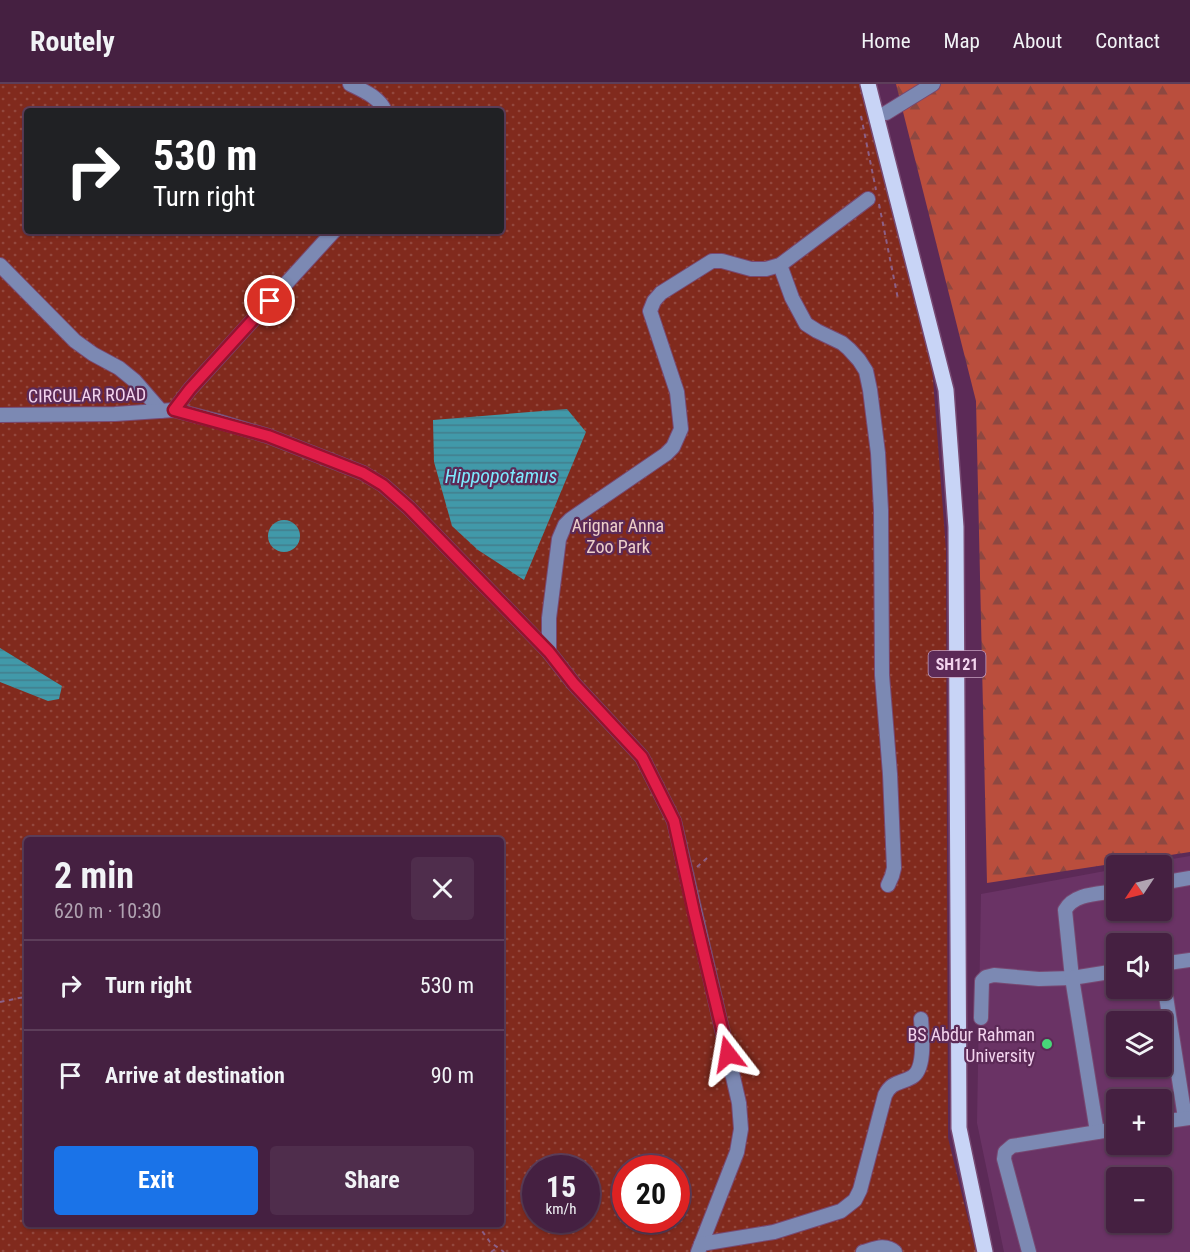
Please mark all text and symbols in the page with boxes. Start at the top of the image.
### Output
text: Routely [30,25,115,58]
text: Home [861,29,911,53]
text: Map [944,29,980,53]
text: About [1013,29,1062,53]
text: Contact [1095,29,1160,53]
text: 530 m [153,131,258,180]
icon: right [54,132,132,210]
text: Turn right [153,181,255,213]
pin [244,275,295,326]
icon: arrive [253,284,286,317]
street label: CIRCULAR ROAD [28,383,146,407]
water label: Hippopotamus [445,464,557,488]
park label: Arignar Anna Zoo Park [572,515,664,557]
road number: SH121 [928,651,986,677]
text: 2 min [54,855,134,897]
north arrow [1106,855,1172,921]
map controls [1106,855,1172,1233]
button: close [411,857,474,920]
text: 620 m · 10:30 [54,899,161,923]
button: sound [1106,933,1172,999]
icon: right [54,969,87,1002]
text: Turn right [105,973,192,998]
text: 530 m [420,973,474,998]
button: layers [1106,1011,1172,1077]
position arrow [696,1022,760,1086]
place label: BS Abdur Rahman University [907,1024,1035,1066]
marker: BS Abdur Rahman University [1040,1037,1054,1051]
icon: arrive [54,1059,87,1092]
text: Arrive at destination [105,1063,285,1088]
text: 90 m [431,1063,474,1088]
button: + [1106,1089,1172,1155]
button: Exit [54,1146,258,1215]
button: Share [270,1146,474,1215]
speed limit sign: 20 [612,1155,690,1233]
button: − [1106,1167,1172,1233]
text: 15 [546,1169,576,1204]
text: km/h [546,1200,576,1218]

